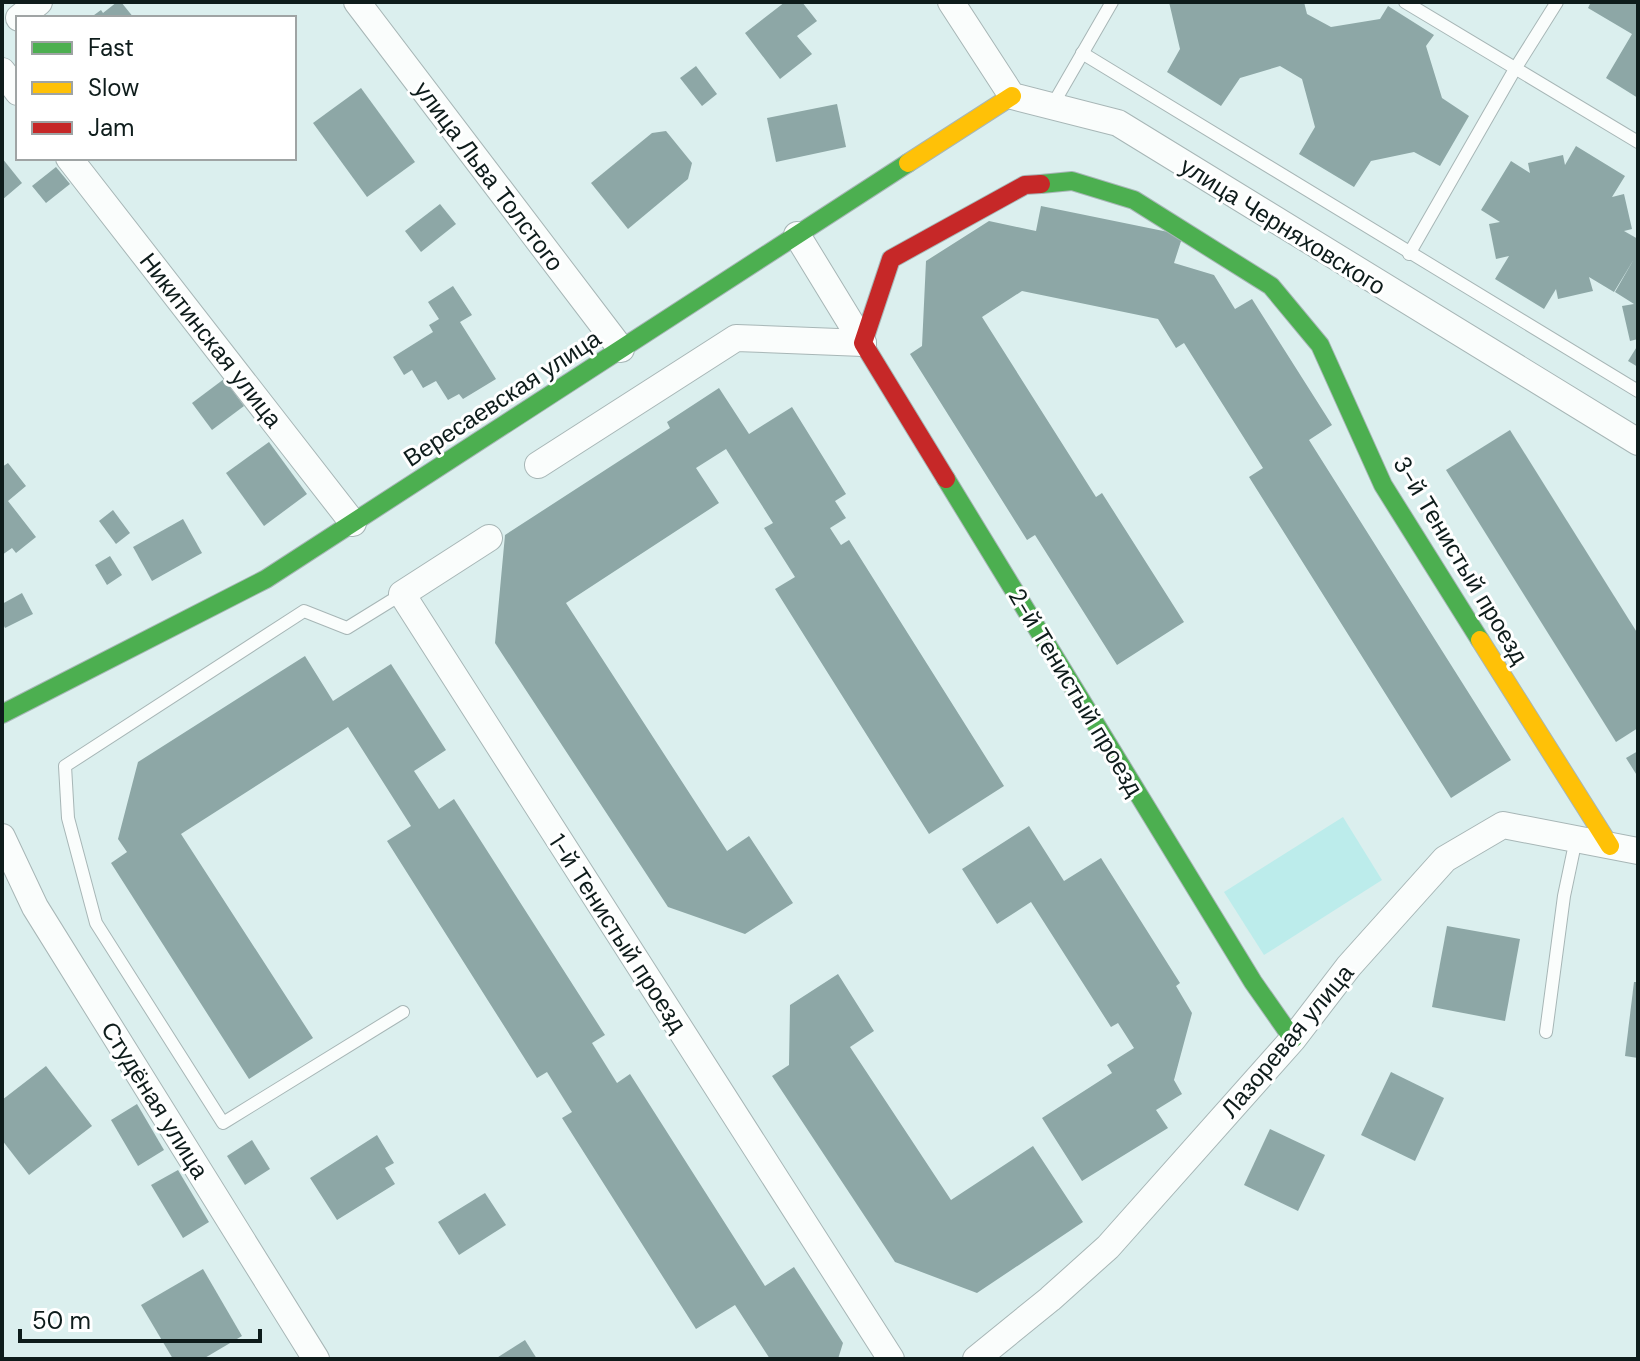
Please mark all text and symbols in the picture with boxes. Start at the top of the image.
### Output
legend [16,16,296,160]
text: Fast [88,32,134,63]
text: Slow [88,72,139,103]
street label: улица Льва Толстого [407,75,571,277]
text: Jam [88,112,134,143]
street label: улица Черняховского [1174,150,1392,302]
street label: Никитинская улица [133,246,289,434]
street label: Вересаевская улица [398,322,607,473]
street label: 3-й Тенистый проезд [1387,450,1535,670]
street label: 2-й Тенистый проезд [1002,582,1150,802]
street label: 1-й Тенистый проезд [542,828,694,1038]
street label: Лазоревая улица [1214,957,1361,1124]
street label: Студёная улица [94,1016,216,1185]
scale bar [20,1293,260,1343]
text: 50 m [32,1305,91,1336]

